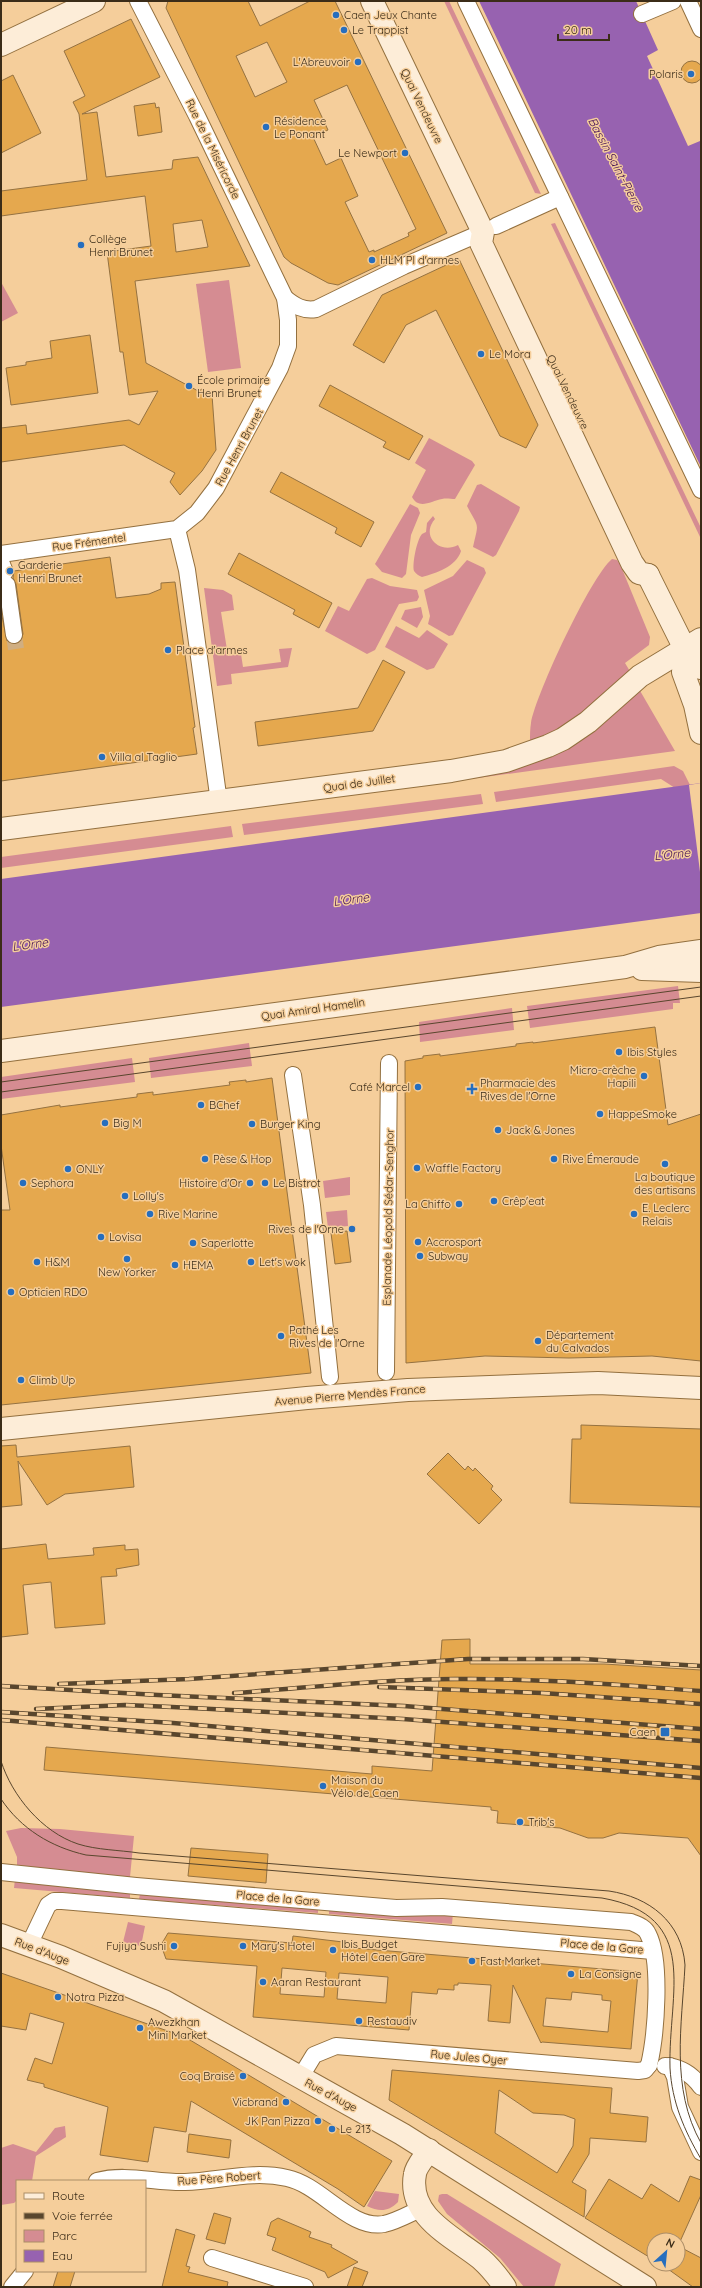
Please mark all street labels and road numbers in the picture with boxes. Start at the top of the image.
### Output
street label: Quai Vendeuvre [398,66,446,146]
street label: Rue de la Miséricorde [183,97,243,201]
street label: Quai Vendeuvre [544,352,592,432]
street label: Rue Henri Brunet [212,405,266,488]
street label: Rue Frémentel [51,530,127,554]
street label: Quai de Juillet [322,771,396,795]
street label: Quai Amiral Hamelin [260,995,366,1023]
street label: Esplanade Léopold Sédar-Senghor [379,1127,397,1306]
street label: Avenue Pierre Mendès France [274,1381,426,1409]
street label: Place de la Gare [236,1887,320,1909]
street label: Rue d'Auge [13,1934,71,1968]
street label: Place de la Gare [560,1935,644,1957]
street label: Rue Jules Oyer [430,2047,509,2067]
street label: Rue d'Auge [302,2075,360,2115]
street label: Rue Père Robert [177,2168,261,2188]

